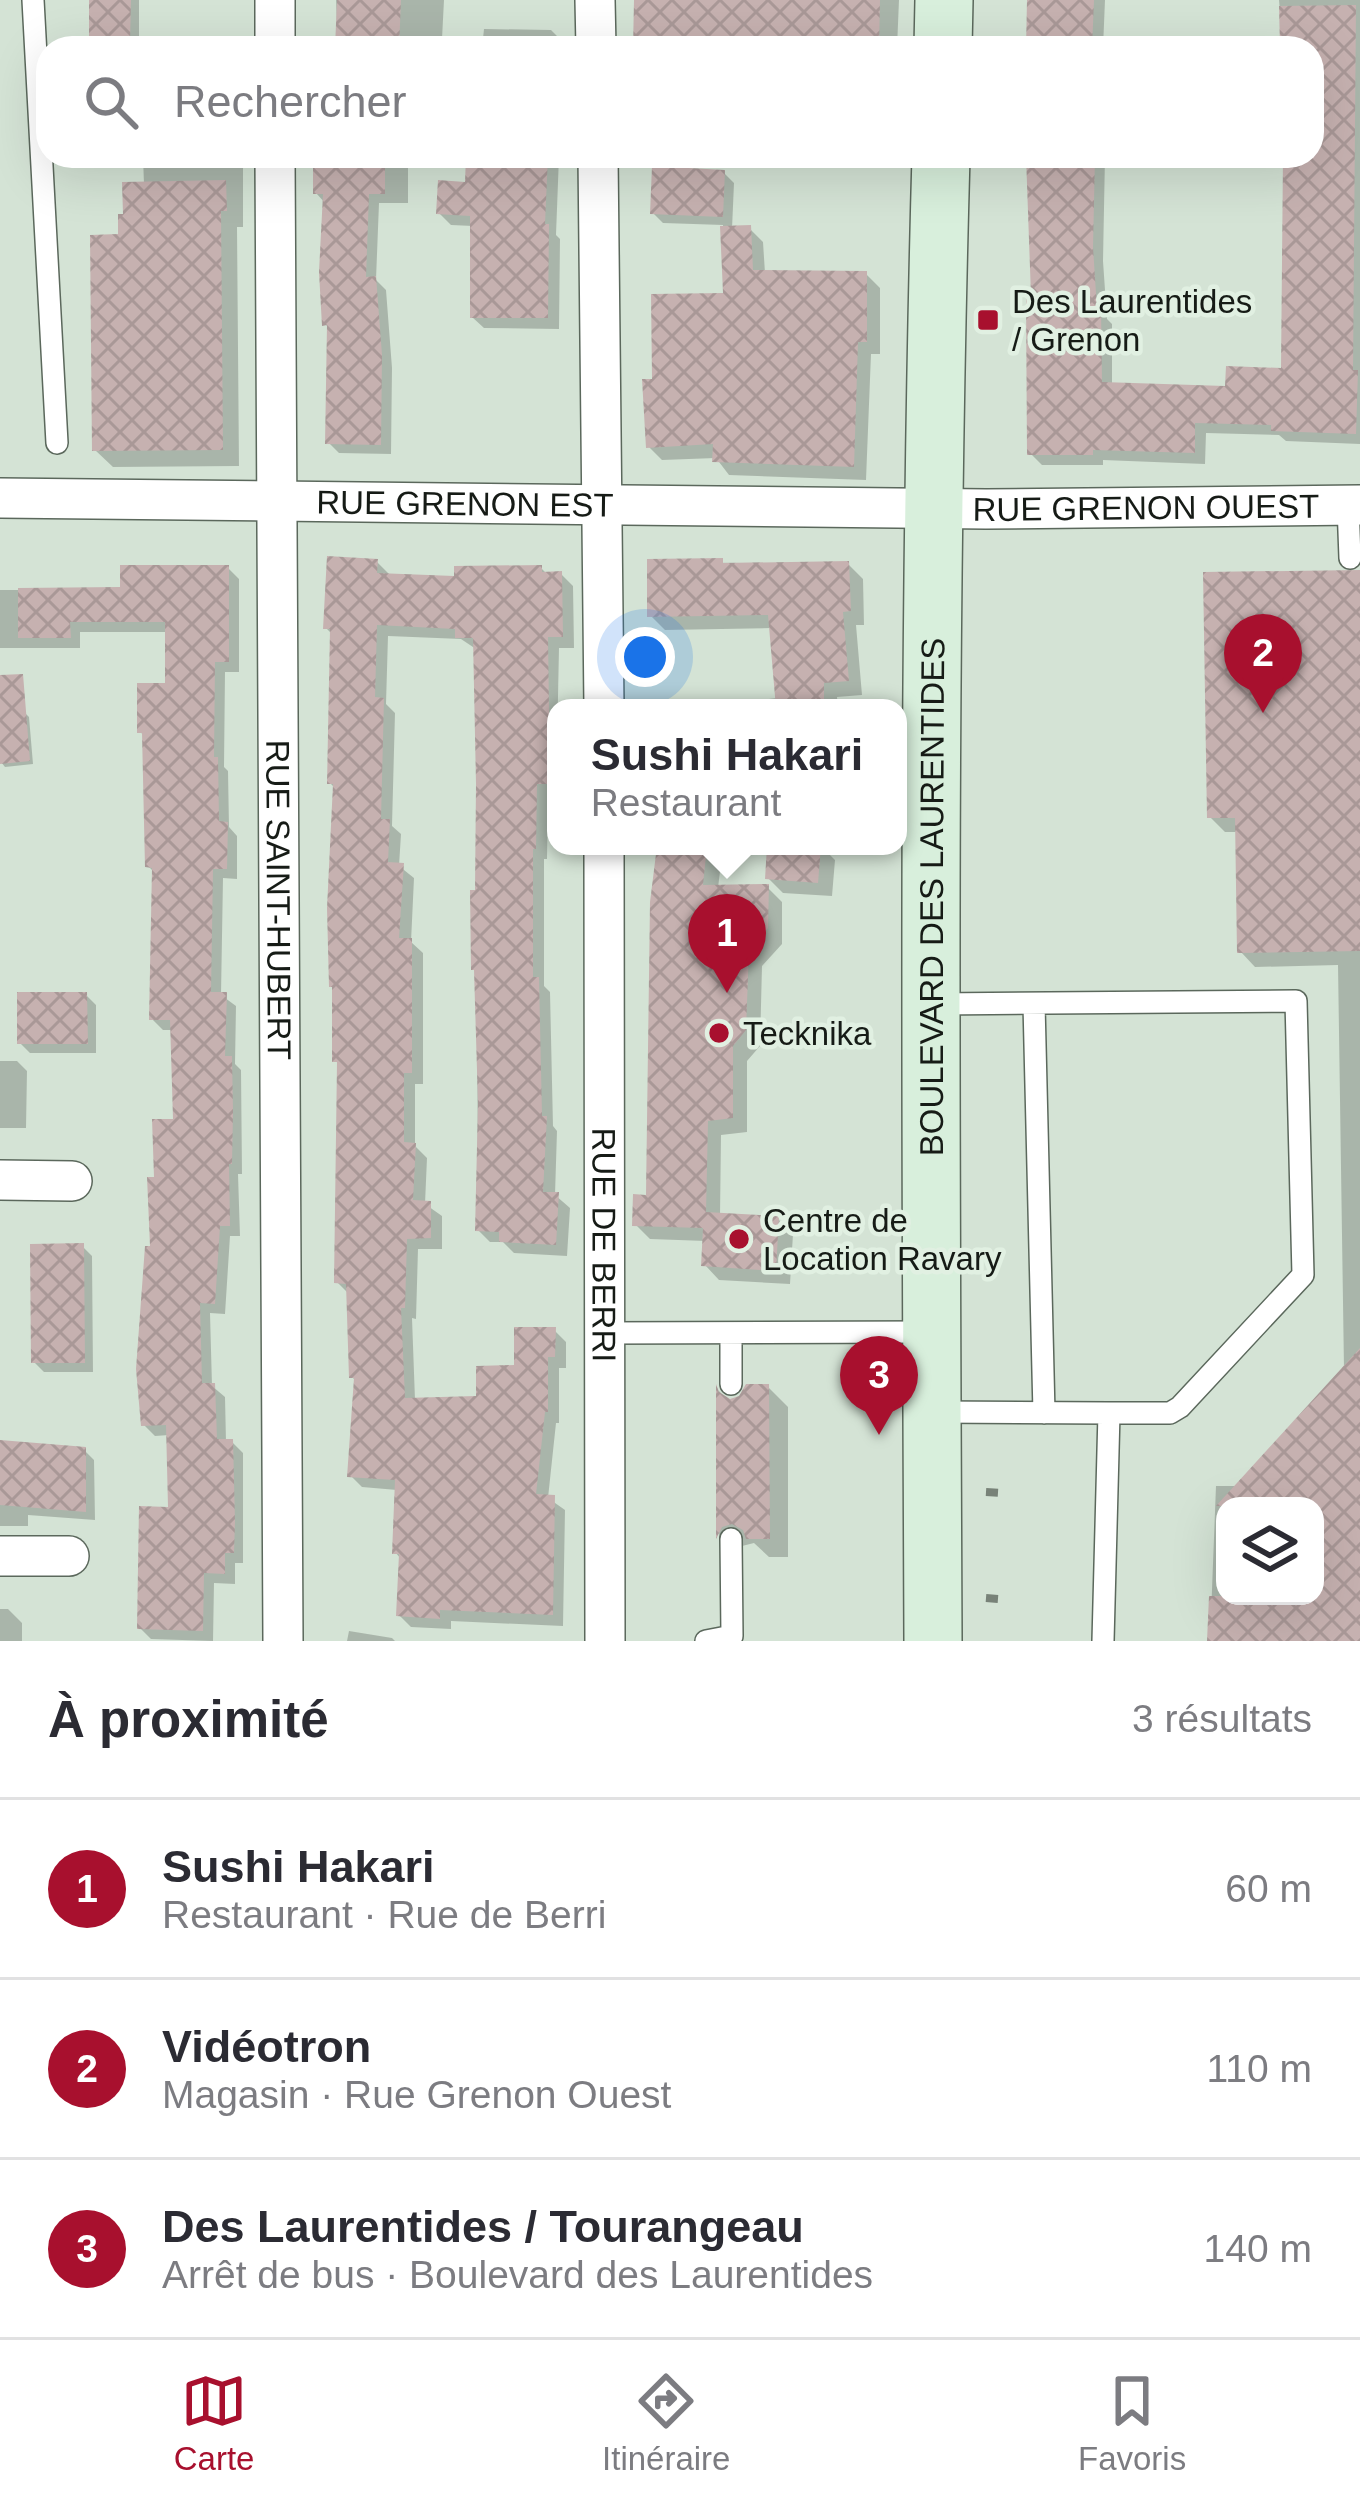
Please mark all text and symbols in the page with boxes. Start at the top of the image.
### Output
search box [36,36,1324,168]
icon: search [78,69,144,135]
text: Rechercher [174,76,407,127]
place label: Des Laurentides / Grenon [1012,283,1252,358]
marker: Des Laurentides / Grenon [975,307,1001,333]
street label: RUE GRENON EST [316,484,614,524]
street label: RUE GRENON OUEST [972,487,1319,528]
pin: 2 [1224,614,1302,713]
your location [615,627,675,687]
street label: BOULEVARD DES LAURENTIDES [913,638,951,1156]
popup [547,699,907,855]
text: Sushi Hakari [591,729,863,780]
street label: RUE SAINT-HUBERT [259,740,298,1060]
text: Restaurant [591,781,781,824]
pin: 1 [688,894,766,993]
place label: Tecknika [743,1015,872,1052]
marker: Tecknika [706,1020,732,1046]
street label: RUE DE BERRI [585,1128,623,1362]
place label: Centre de Location Ravary [763,1202,1002,1277]
marker: Centre de Location Ravary [726,1226,752,1252]
pin: 3 [840,1336,918,1435]
map controls [1216,1497,1324,1605]
button: layers [1216,1497,1324,1605]
text: À proximité [48,1691,329,1748]
text: 3 résultats [1132,1697,1312,1740]
text: Sushi Hakari [162,1841,435,1892]
text: 1 [76,1867,98,1910]
text: 60 m [1225,1867,1312,1910]
text: Restaurant · Rue de Berri [162,1893,606,1936]
text: Vidéotron [162,2021,371,2072]
text: 2 [76,2047,98,2090]
text: 110 m [1207,2047,1312,2090]
text: Magasin · Rue Grenon Ouest [162,2073,671,2116]
text: Des Laurentides / Tourangeau [162,2201,804,2252]
text: 3 [76,2227,98,2270]
text: 140 m [1204,2227,1312,2270]
text: Arrêt de bus · Boulevard des Laurentides [162,2253,873,2296]
tab: Carte [174,2368,254,2478]
tab: Itinéraire [602,2368,730,2478]
tab: Favoris [1078,2368,1186,2478]

